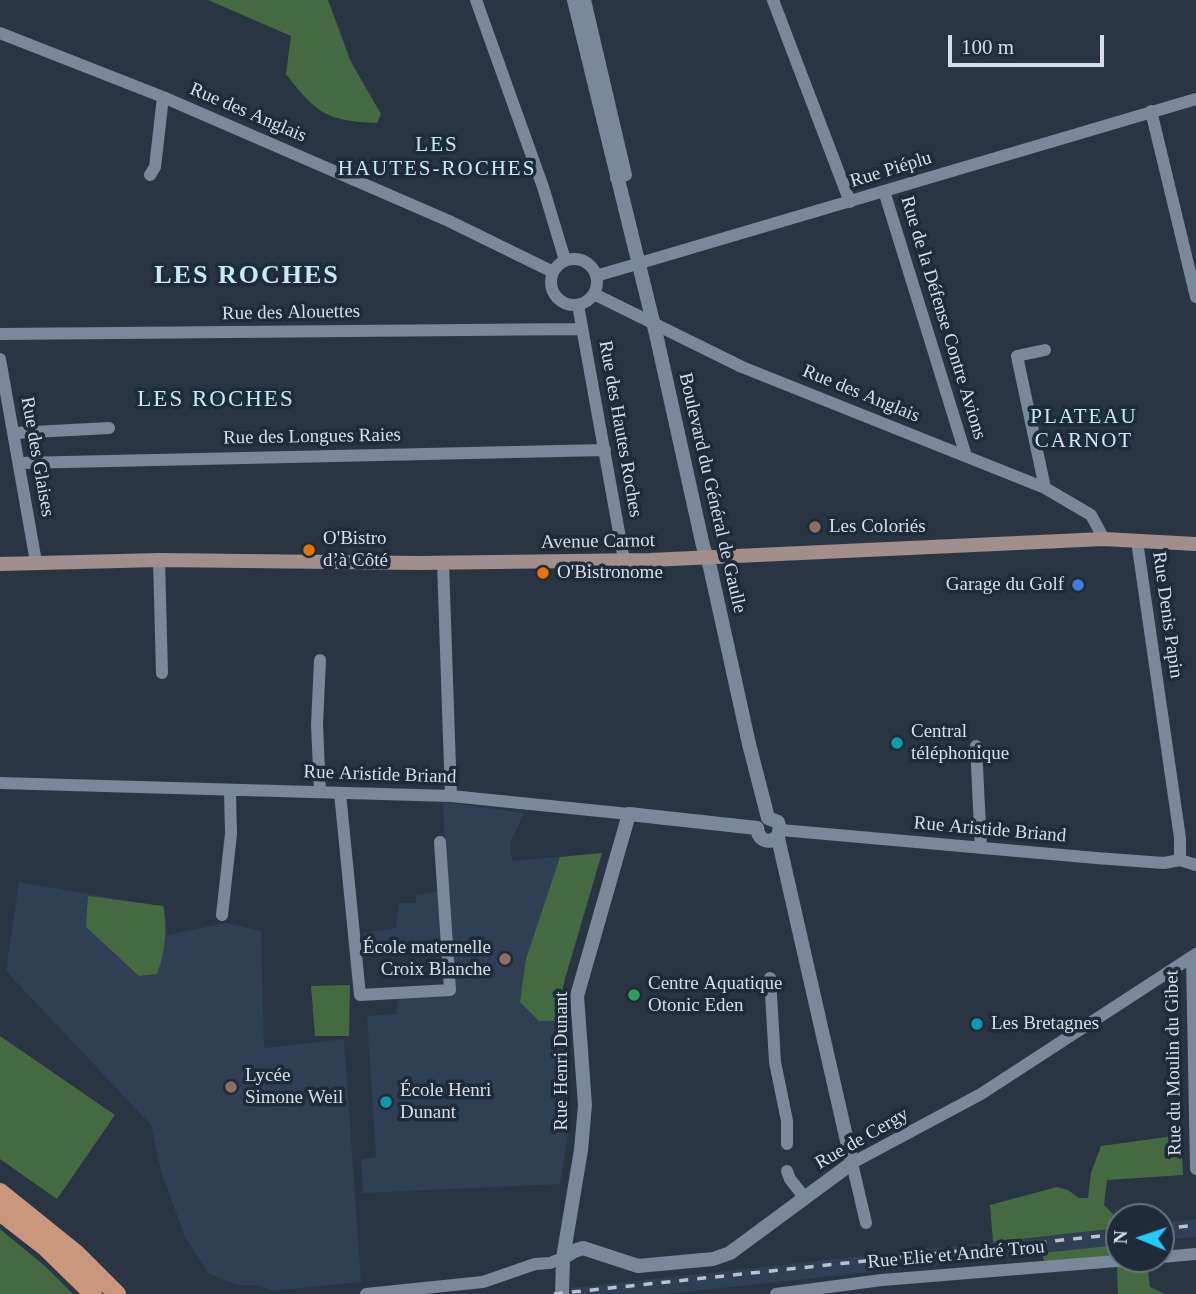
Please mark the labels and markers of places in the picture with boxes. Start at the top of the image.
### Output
place label: Les Coloriés [829,516,926,538]
marker: Les Coloriés [807,519,823,535]
place label: O'Bistro d’à Côté [323,528,388,572]
marker: O'Bistro d’à Côté [301,542,317,558]
place label: O'Bistronome [557,562,663,584]
marker: O'Bistronome [535,565,551,581]
place label: Garage du Golf [946,574,1064,596]
marker: Garage du Golf [1070,577,1086,593]
place label: Central téléphonique [911,721,1009,765]
marker: Central téléphonique [889,735,905,751]
place label: École maternelle Croix Blanche [363,937,491,981]
marker: École maternelle Croix Blanche [497,951,513,967]
place label: Centre Aquatique Otonic Eden [648,973,783,1017]
marker: Centre Aquatique Otonic Eden [626,987,642,1003]
place label: Les Bretagnes [991,1013,1099,1035]
marker: Les Bretagnes [969,1016,985,1032]
place label: Lycée Simone Weil [245,1065,343,1109]
marker: Lycée Simone Weil [223,1079,239,1095]
place label: École Henri Dunant [400,1080,491,1124]
marker: École Henri Dunant [378,1094,394,1110]

